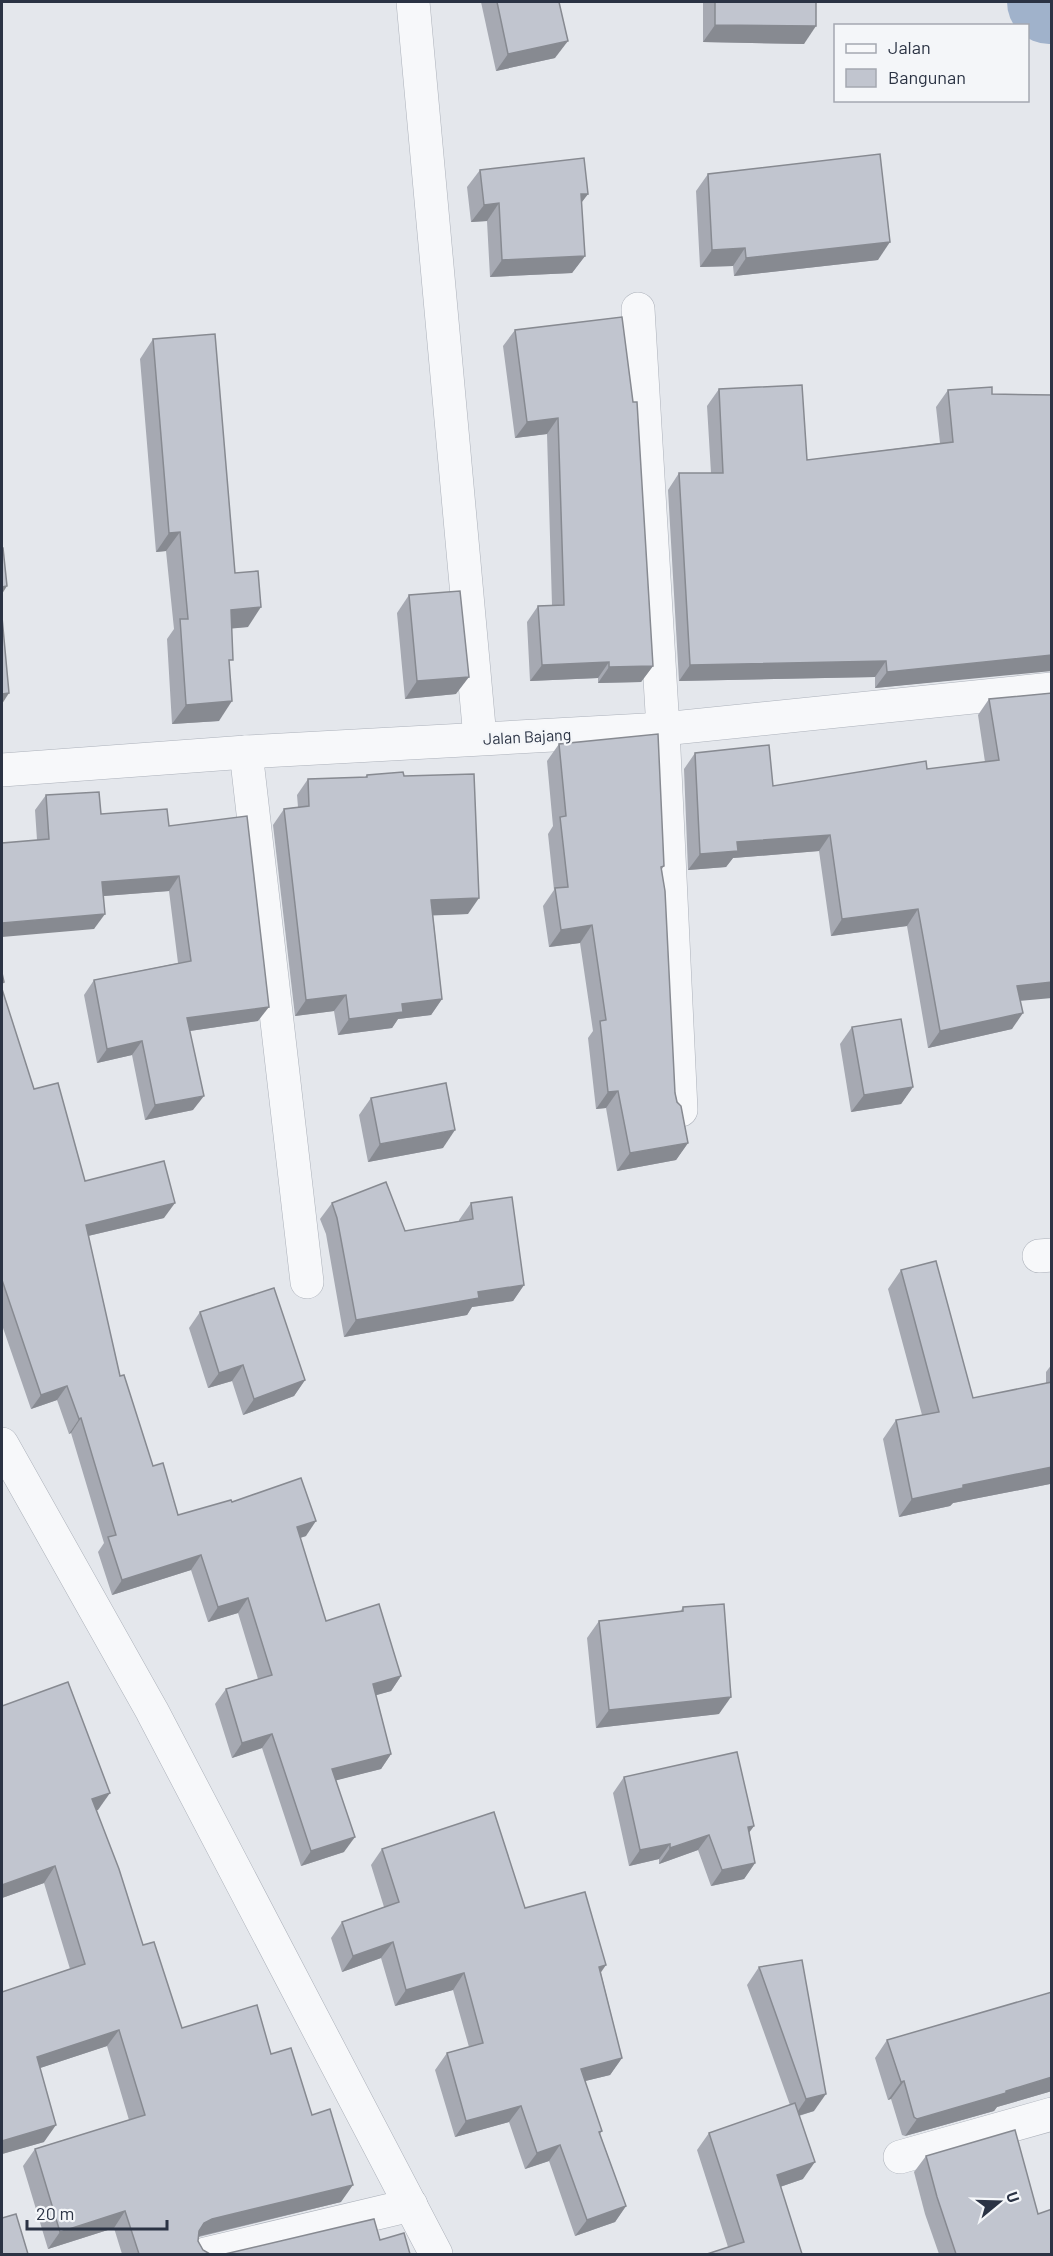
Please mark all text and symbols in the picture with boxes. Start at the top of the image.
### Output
legend [834,24,1029,102]
text: Jalan [888,36,931,58]
text: Bangunan [888,66,966,88]
street label: Jalan Bajang [482,724,572,748]
north arrow [969,2172,1029,2232]
text: U [1003,2189,1024,2205]
scale bar [27,2193,166,2231]
text: 20 m [36,2202,74,2224]

